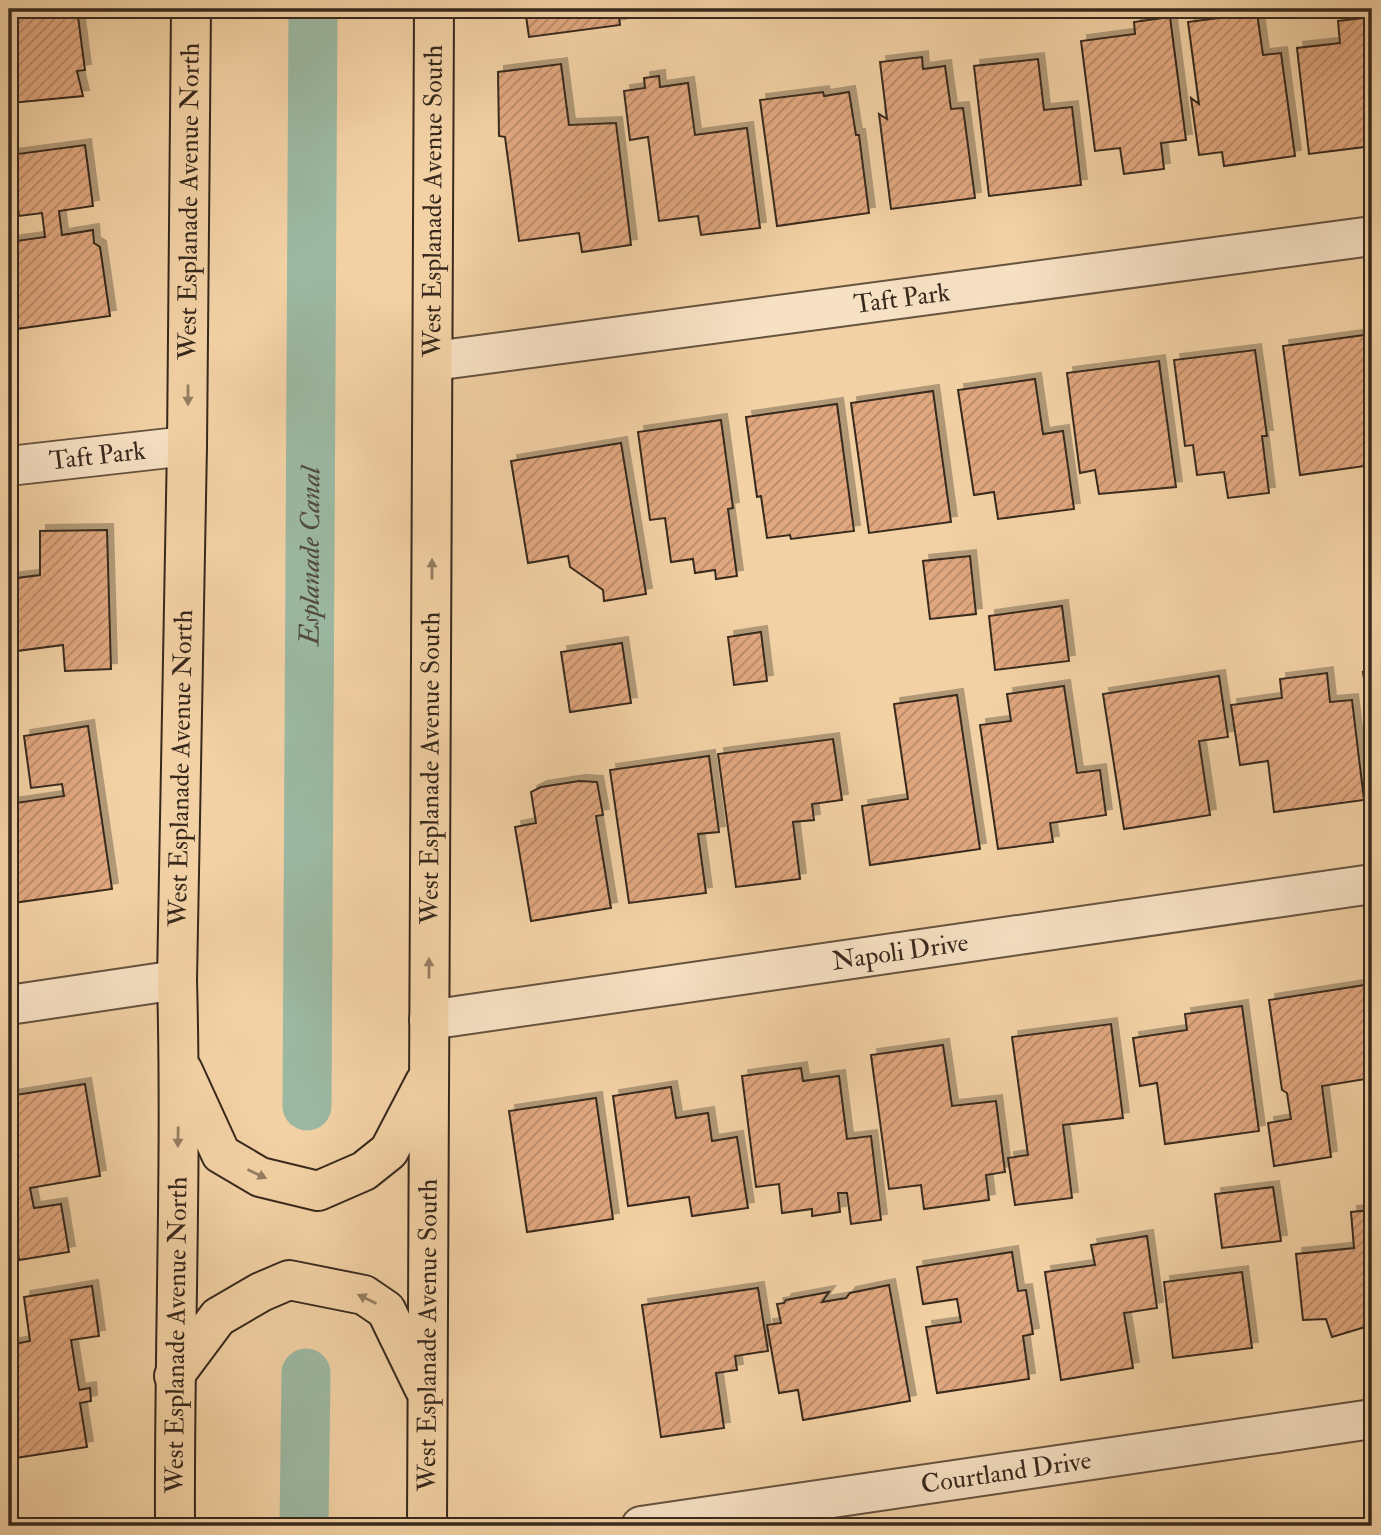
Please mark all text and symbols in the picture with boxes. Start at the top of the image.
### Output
street label: West Esplanade Avenue North [172,42,207,361]
street label: West Esplanade Avenue South [416,44,450,358]
street label: Taft Park [852,276,953,321]
one-way arrow [182,385,194,407]
street label: Taft Park [48,435,148,477]
water label: Esplanade Canal [292,464,328,647]
one-way arrow [426,558,438,580]
street label: West Esplanade Avenue North [162,609,200,928]
street label: West Esplanade Avenue South [414,611,447,925]
street label: Napoli Drive [830,926,971,978]
one-way arrow [423,957,435,979]
one-way arrow [172,1127,184,1149]
one-way arrow [247,1168,267,1180]
street label: West Esplanade Avenue North [159,1176,194,1494]
street label: West Esplanade Avenue South [411,1178,445,1492]
one-way arrow [357,1294,377,1306]
street label: Courtland Drive [919,1444,1094,1501]

